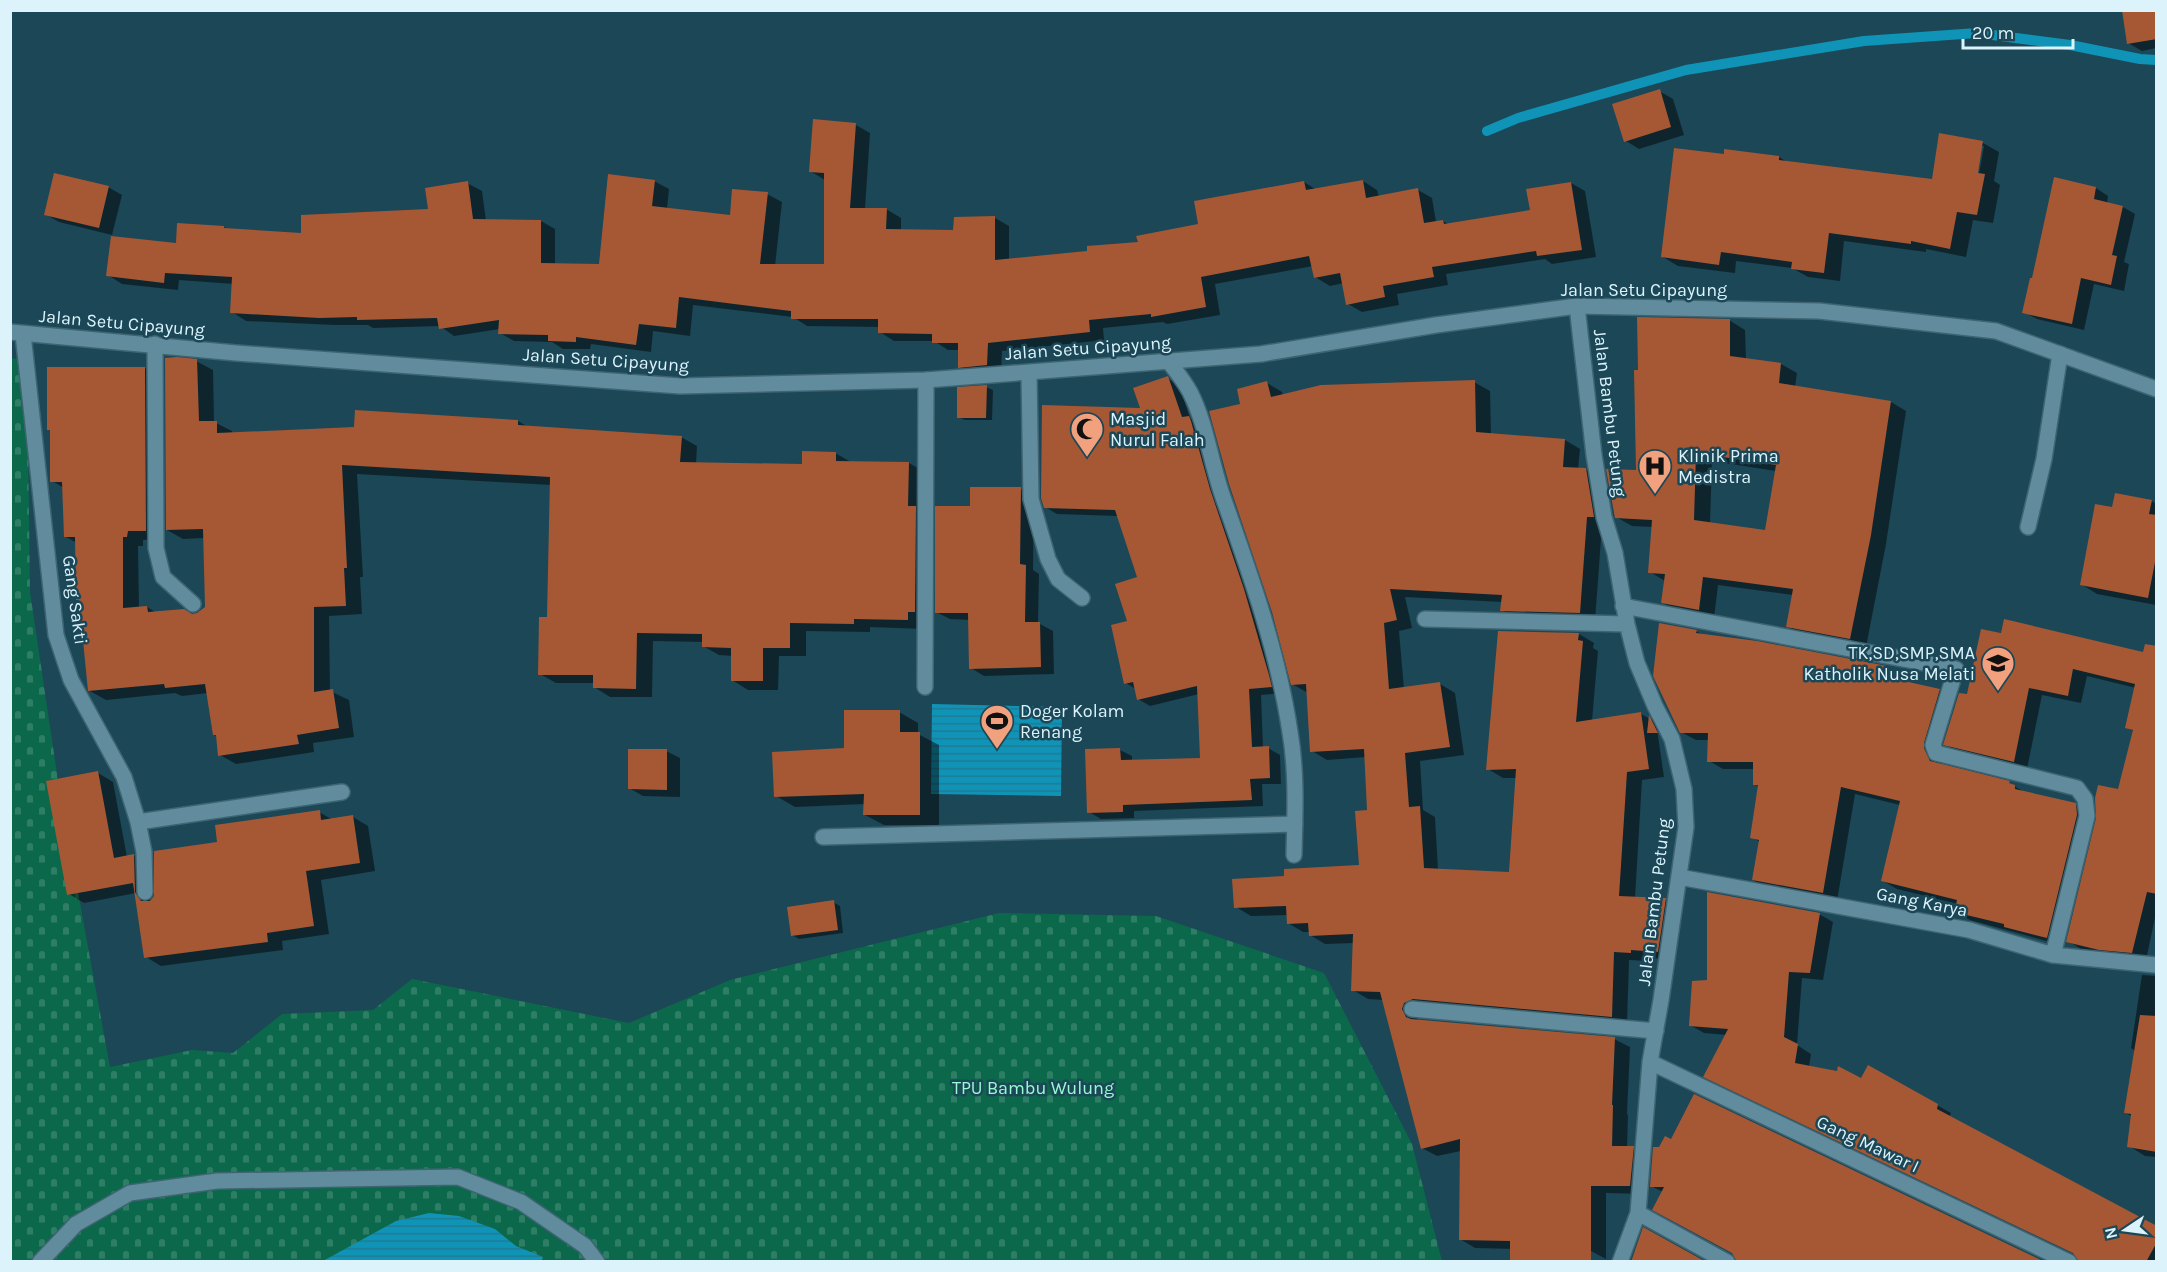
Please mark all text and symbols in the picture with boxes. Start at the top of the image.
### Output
scale bar [1963,12,2072,50]
text: 20 m [1972,22,2014,44]
street label: Jalan Setu Cipayung [1561,279,1727,301]
street label: Jalan Setu Cipayung [38,305,206,341]
street label: Jalan Bambu Petung [1589,328,1631,498]
street label: Jalan Setu Cipayung [1004,331,1172,365]
street label: Jalan Setu Cipayung [522,343,690,377]
place label: Masjid Nurul Falah [1110,408,1205,451]
mosque icon: Masjid Nurul Falah [1069,411,1105,458]
place label: Klinik Prima Medistra [1678,445,1779,488]
hospital icon: Klinik Prima Medistra [1637,448,1673,495]
street label: Gang Sakti [58,554,92,646]
place label: TK,SD,SMP,SMA Katholik Nusa Melati [1803,642,1975,685]
school or university icon: TK,SD,SMP,SMA Katholik Nusa Melati [1980,645,2016,692]
place label: Doger Kolam Renang [1020,700,1124,743]
sports icon: Doger Kolam Renang [979,703,1015,750]
street label: Jalan Bambu Petung [1633,817,1675,987]
street label: Gang Karya [1875,882,1969,922]
park label: TPU Bambu Wulung [952,1077,1114,1099]
street label: Gang Mawar I [1813,1111,1923,1177]
north arrow [2095,1200,2155,1260]
text: N [2100,1226,2121,1241]

